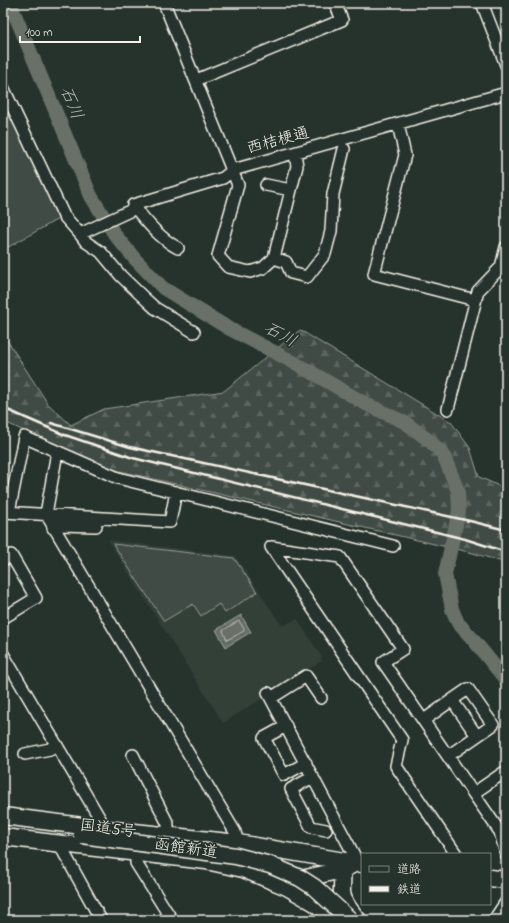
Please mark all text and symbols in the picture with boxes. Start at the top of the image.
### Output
scale bar [20,18,140,44]
text: 100 m [26,24,53,42]
water label: 石川 [53,82,89,124]
street label: 西桔梗通 [244,121,312,161]
water label: 石川 [259,316,301,354]
street label: 国道5号 [78,814,138,844]
street label: 函館新道 [153,833,219,865]
legend [361,853,491,905]
text: 道路 [397,861,421,879]
text: 鉄道 [397,881,421,899]

